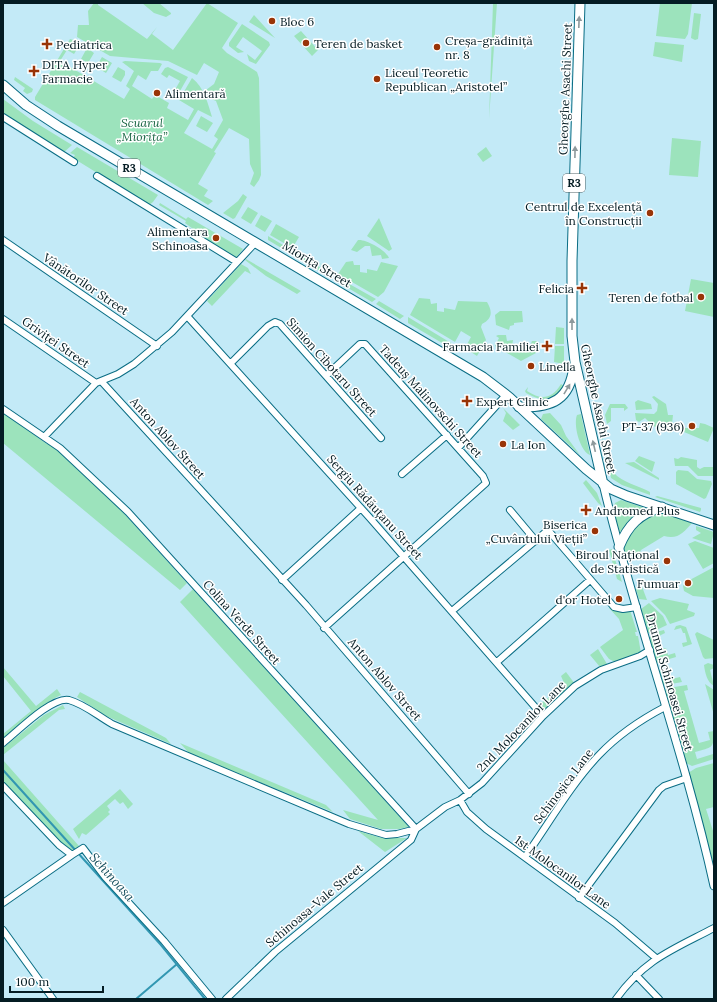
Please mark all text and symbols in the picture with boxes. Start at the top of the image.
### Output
place label: Bloc 6 [280,14,314,29]
one-way arrow [576,15,582,28]
marker: Bloc 6 [267,16,277,26]
street label: Gheorghe Asachi Street [555,22,575,155]
place label: Creșa-grădiniță nr. 8 [445,33,533,62]
place label: Teren de basket [314,36,403,51]
place label: Pediatrica [56,37,112,52]
marker: Pediatrica [41,38,53,50]
marker: Teren de basket [301,38,311,48]
marker: Creșa-grădiniță nr. 8 [432,42,442,52]
place label: DITA Hyper Farmacie [42,57,108,86]
place label: Liceul Teoretic Republican „Aristotel” [385,65,507,94]
marker: DITA Hyper Farmacie [29,66,39,76]
marker: Liceul Teoretic Republican „Aristotel” [372,74,382,84]
place label: Alimentară [164,86,226,101]
marker: Alimentară [152,88,162,98]
park label: Scuarul „Miorița” [117,115,168,144]
one-way arrow [572,145,578,158]
road number: R3 [118,159,140,177]
road number: R3 [563,174,585,192]
place label: Centrul de Excelență în Construcții [525,199,642,228]
marker: Centrul de Excelență în Construcții [645,208,655,218]
place label: Alimentara Schinoasa [146,224,208,253]
marker: Alimentara Schinoasa [211,233,221,243]
street label: Miorița Street [280,237,355,291]
street label: Vânătorilor Street [40,249,132,318]
place label: Felicia [539,281,574,296]
marker: Felicia [577,283,587,293]
place label: Teren de fotbal [608,290,693,305]
marker: Teren de fotbal [696,292,706,302]
street label: Griviței Street [19,313,93,371]
street label: Simion Cibotaru Street [284,314,381,420]
one-way arrow [569,317,575,330]
place label: Farmacia Familiei [443,339,539,354]
street label: Tadeuș Malinovschi Street [376,341,486,461]
marker: Farmacia Familiei [542,341,552,351]
street label: Gheorghe Asachi Street [578,343,620,475]
place label: Linella [539,359,576,374]
marker: Linella [526,361,536,371]
one-way arrow [564,383,571,394]
street label: Anton Ablov Street [127,393,209,482]
place label: Expert Clinic [476,394,549,409]
marker: Expert Clinic [461,395,473,407]
place label: PT-37 (936) [622,419,684,435]
marker: PT-37 (936) [687,421,697,431]
place label: La Ion [511,437,546,452]
marker: La Ion [498,439,508,449]
one-way arrow [591,440,597,452]
street label: Sergiu Rădăuțanu Street [324,452,426,563]
place label: Andromed Plus [594,503,680,518]
marker: Andromed Plus [580,504,592,516]
place label: Biserica „Cuvântului Vieții” [486,517,587,546]
marker: Biserica „Cuvântului Vieții” [590,526,600,536]
place label: Biroul Național de Statistică [576,547,659,576]
marker: Biroul Național de Statistică [662,556,672,566]
place label: Fumuar [637,576,681,591]
street label: Colina Verde Street [200,577,284,668]
marker: Fumuar [683,578,693,588]
place label: d'or Hotel [556,592,611,607]
marker: d'or Hotel [614,594,624,604]
street label: Drumul Schinoasei Street [643,611,697,753]
street label: Anton Ablov Street [344,634,425,724]
street label: 2nd Molocanilor Lane [473,677,569,775]
street label: Schinoșica Lane [530,745,596,826]
street label: 1st Molocanilor Lane [512,832,614,912]
water label: Schinoasa [86,849,139,906]
street label: Schinoasa-Vale Street [262,860,366,950]
scale bar [10,968,103,994]
text: 100 m [16,974,49,989]

